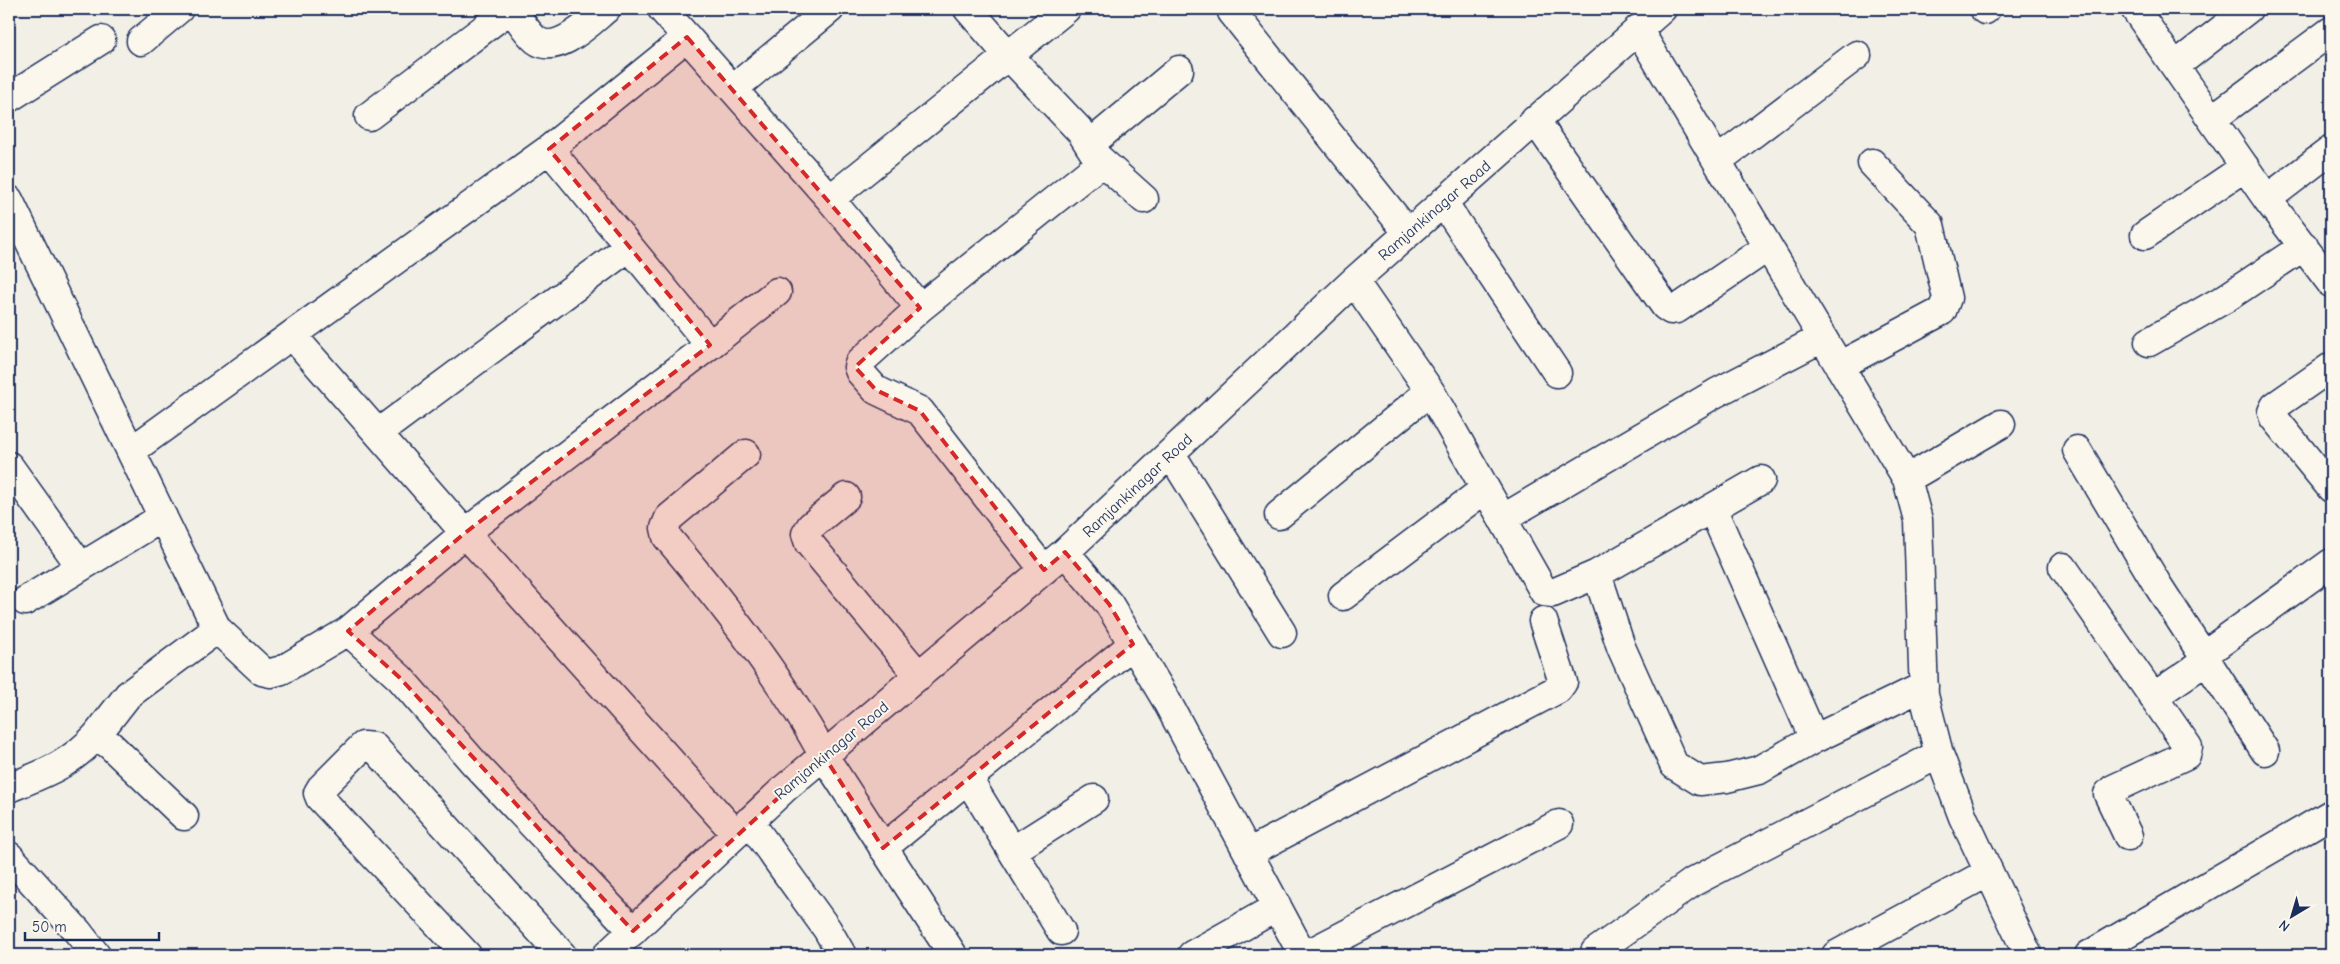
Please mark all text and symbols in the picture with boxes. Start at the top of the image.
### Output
street label: Ramjankinagar Road [1375,157,1495,265]
street label: Ramjankinagar Road [1079,430,1196,541]
street label: Ramjankinagar Road [771,698,892,804]
north arrow [2268,892,2318,942]
scale bar [25,909,159,941]
text: N [2275,916,2293,935]
text: 50 m [32,918,67,936]

